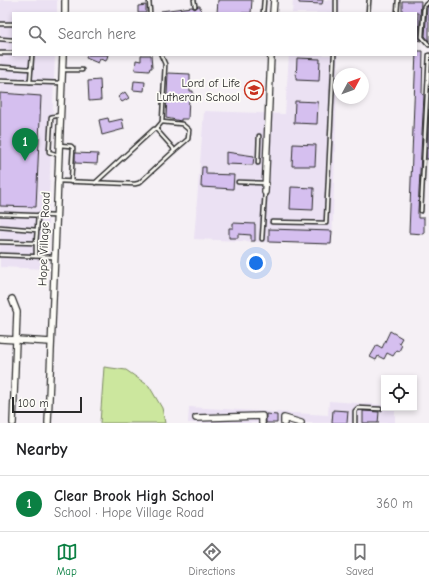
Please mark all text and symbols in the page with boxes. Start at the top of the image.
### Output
search box [12,12,417,56]
icon: search [26,23,48,45]
text: Search here [58,25,136,43]
north arrow [333,68,369,104]
place label: Lord of Life Lutheran School [157,76,240,104]
school or university icon: Lord of Life Lutheran School [243,79,265,101]
pin: 1 [12,128,38,161]
street label: Hope Village Road [35,192,53,286]
your location [246,253,266,273]
map controls [381,375,417,411]
button: locate [381,375,417,411]
scale bar [12,395,82,414]
text: 100 m [18,397,49,410]
text: Nearby [16,440,67,459]
text: Clear Brook High School [54,487,214,505]
text: 1 [26,496,32,511]
text: 360 m [376,496,413,511]
text: School · Hope Village Road [54,505,204,520]
tab: Map [56,541,78,578]
tab: Directions [189,541,235,578]
tab: Saved [346,541,373,578]

